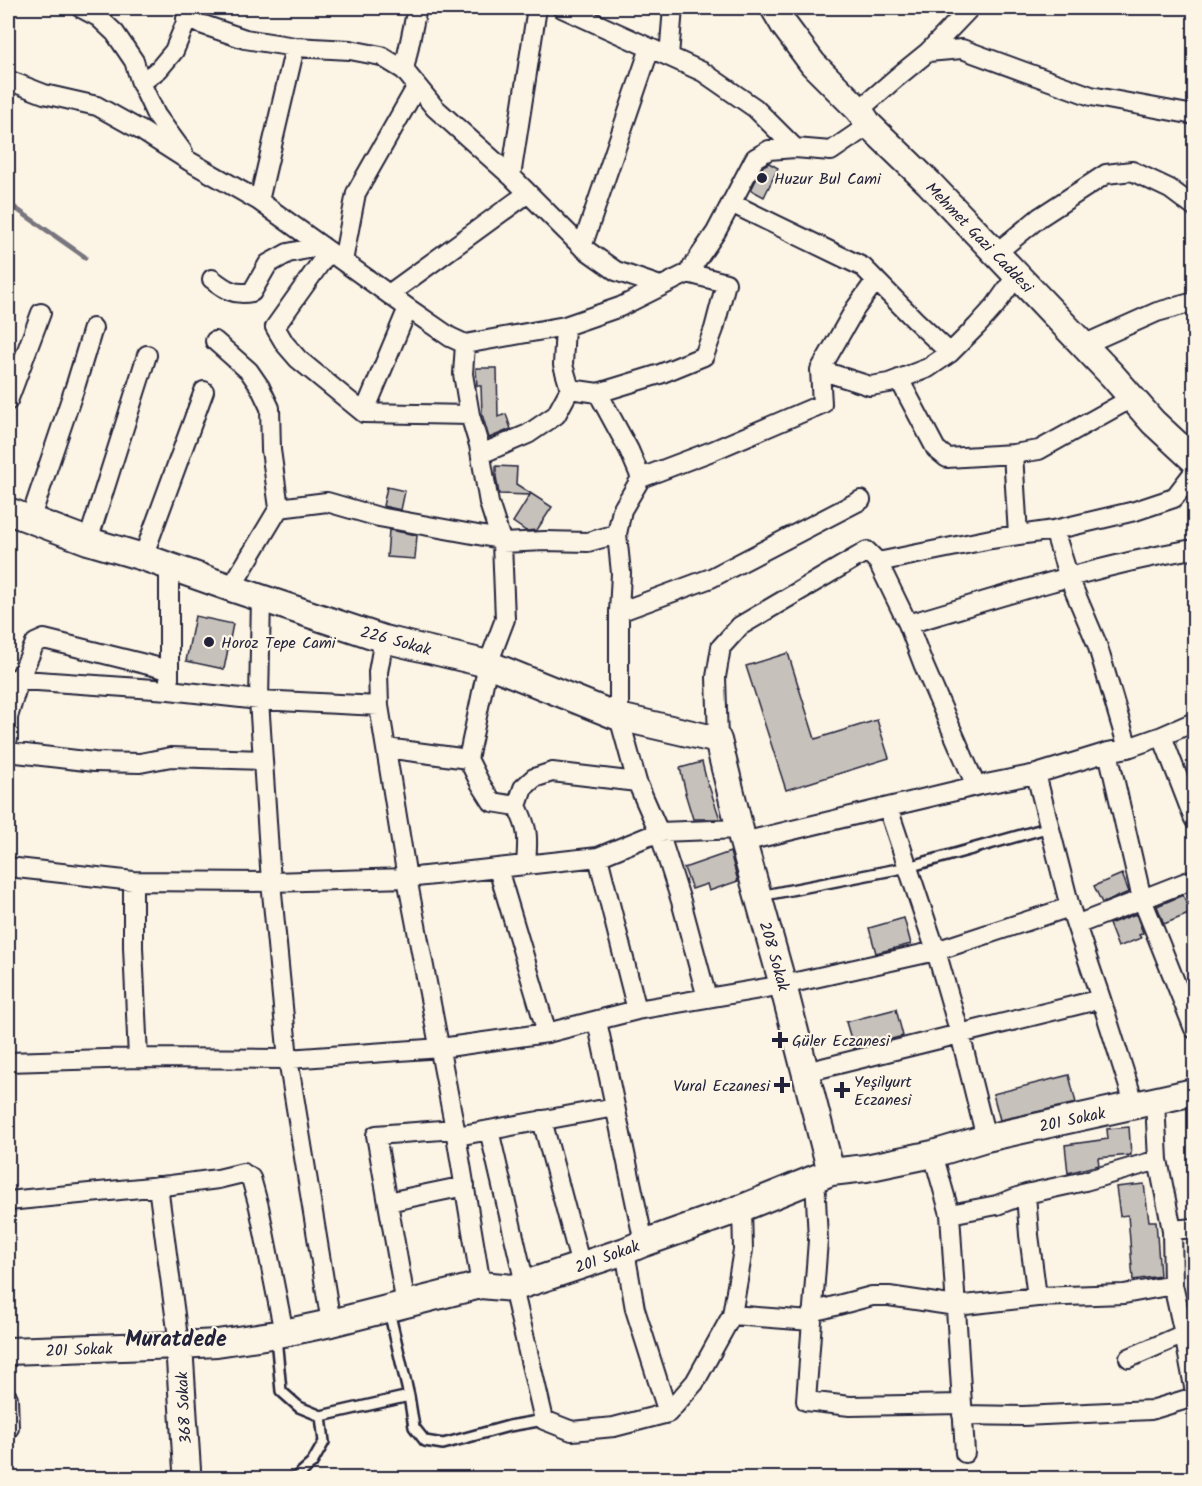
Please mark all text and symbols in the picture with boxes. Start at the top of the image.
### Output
place label: Huzur Bul Cami [774,167,882,192]
marker: Huzur Bul Cami [755,171,769,185]
street label: Mehmet Gazi Caddesi [919,177,1040,300]
street label: 226 Sokak [358,620,434,663]
place label: Horoz Tepe Cami [221,631,337,656]
marker: Horoz Tepe Cami [202,635,216,649]
street label: 208 Sokak [752,919,796,995]
place label: Güler Eczanesi [792,1029,891,1054]
marker: Güler Eczanesi [773,1033,787,1047]
place label: Yeşilyurt Eczanesi [854,1070,913,1113]
place label: Vural Eczanesi [673,1074,771,1099]
marker: Vural Eczanesi [775,1078,789,1092]
marker: Yeşilyurt Eczanesi [835,1083,849,1097]
street label: 201 Sokak [1037,1101,1108,1140]
street label: 201 Sokak [572,1234,644,1281]
district label: Muratdede [125,1323,227,1358]
street label: 201 Sokak [45,1337,113,1364]
street label: 368 Sokak [170,1371,199,1445]

